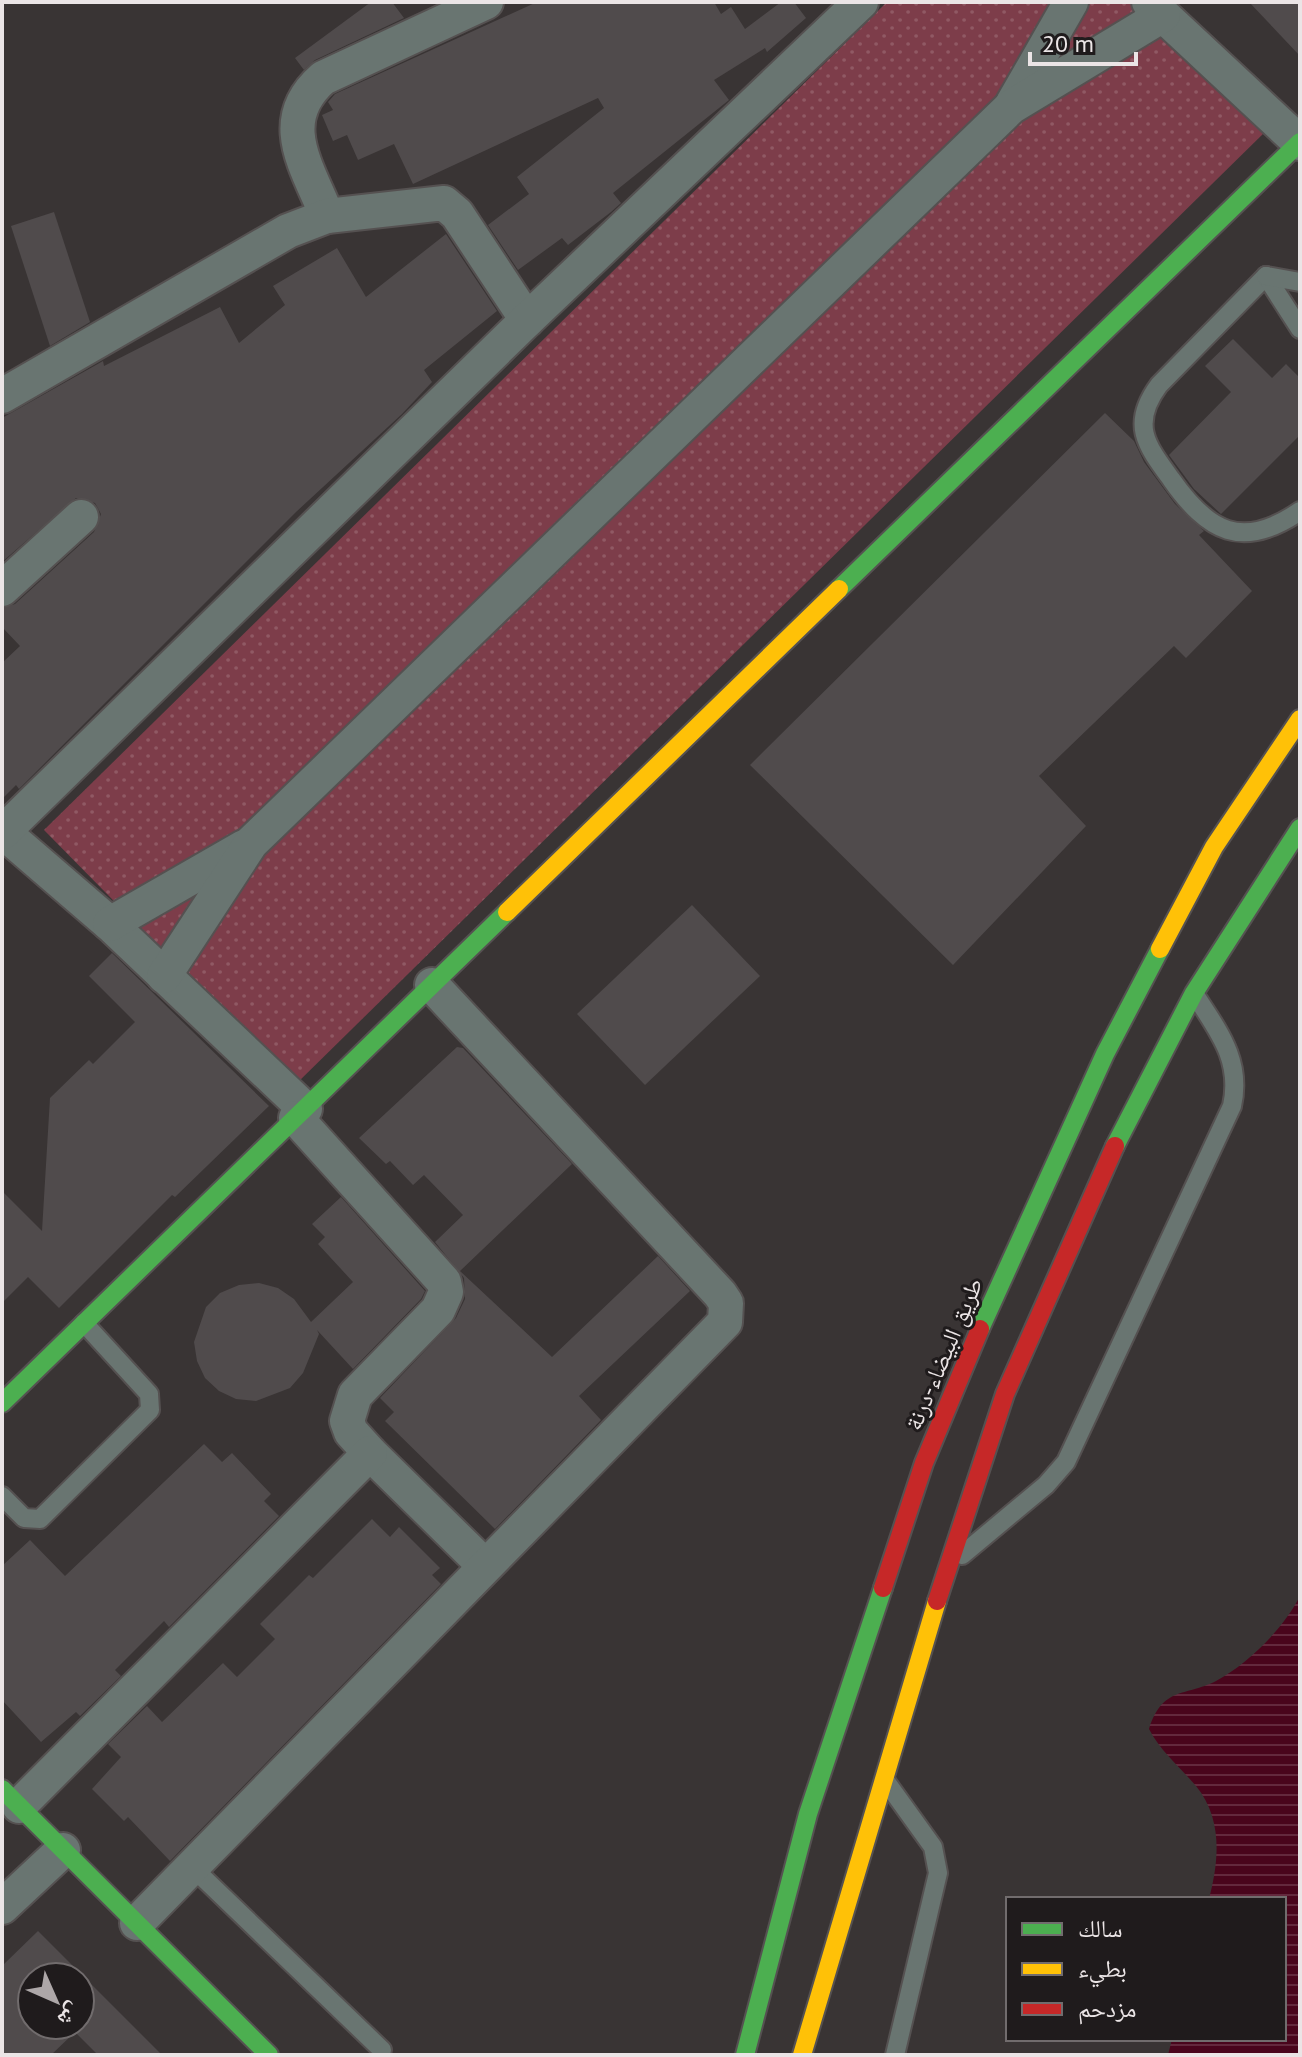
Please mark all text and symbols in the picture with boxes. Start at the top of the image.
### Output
scale bar [1030,16,1136,66]
text: 20 m [1042,28,1094,59]
street label: طريق البيضاء-درنة [898,1273,990,1435]
legend [1006,1897,1286,2041]
text: سالك [1078,1913,1123,1944]
text: بطيء [1078,1953,1127,1988]
north arrow [16,1961,96,2041]
text: مزدحم [1078,1993,1137,2025]
text: ش [52,1997,88,2033]

